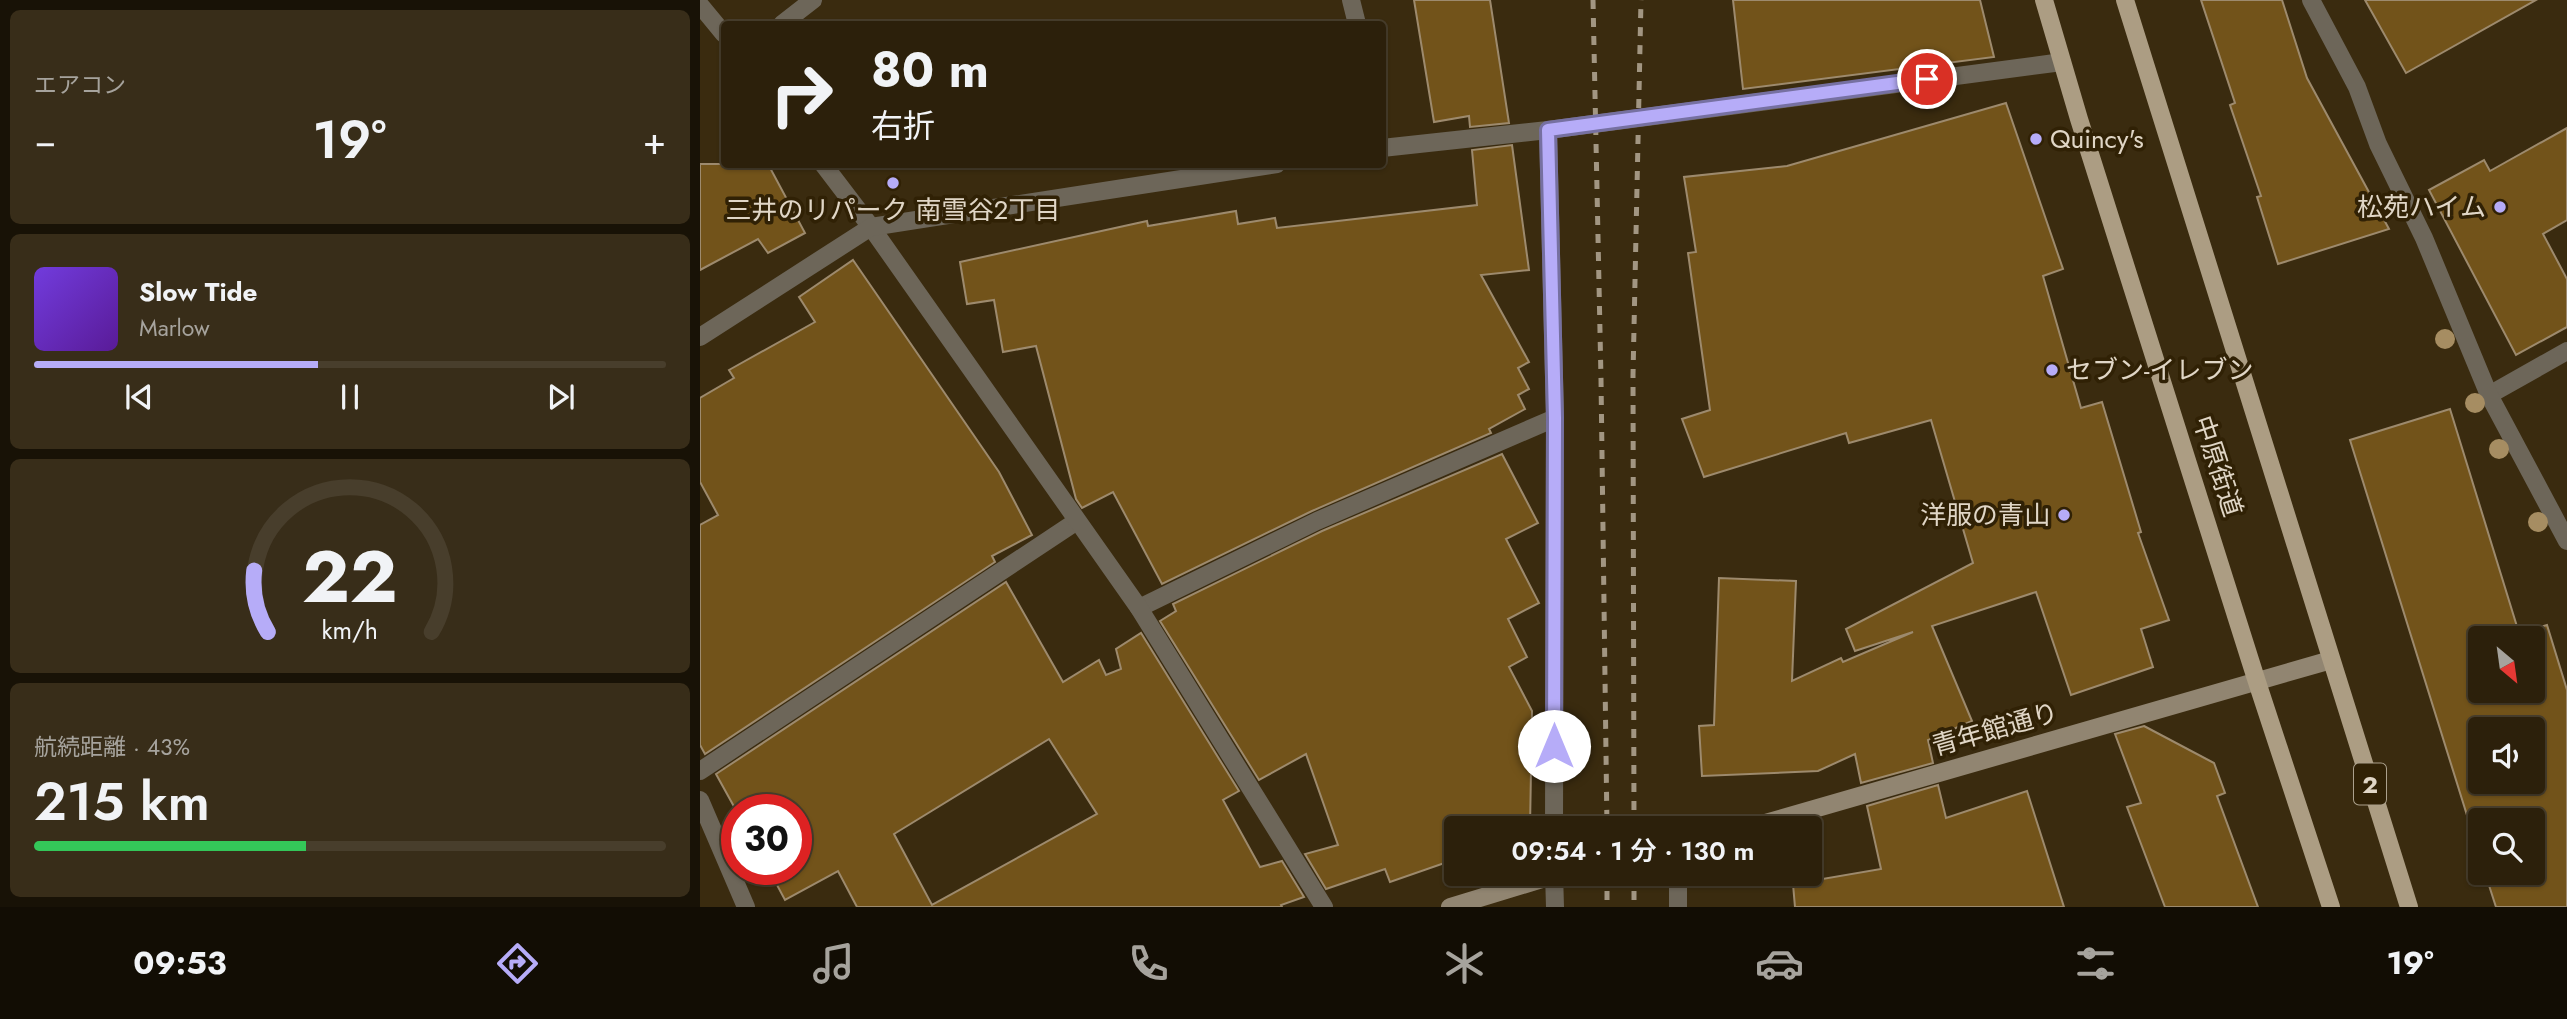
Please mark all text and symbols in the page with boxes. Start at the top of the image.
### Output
text: 80 m [871,35,989,105]
icon: right [756,49,847,140]
pin [1897,49,1957,109]
icon: arrive [1908,60,1946,98]
text: エアコン [34,68,126,102]
text: 19° [313,102,387,178]
text: 右折 [871,103,935,149]
text: − [34,113,56,168]
text: + [643,113,666,168]
place label: Quincy's [2050,120,2144,158]
marker: Quincy's [2028,131,2044,147]
marker: 三井のリパーク 南雪谷2丁目 [885,175,901,191]
place label: 松苑ハイム [2357,188,2486,226]
place label: 三井のリパーク 南雪谷2丁目 [726,191,1060,229]
marker: 松苑ハイム [2492,199,2508,215]
text: Slow Tide [139,273,258,311]
text: Marlow [139,311,210,345]
place label: セブン-イレブン [2066,351,2253,389]
marker: セブン-イレブン [2044,362,2060,378]
icon: previous [120,378,158,416]
icon: pause [331,378,369,416]
icon: next [542,378,580,416]
street label: 中原街道 [2184,411,2252,521]
place label: 洋服の青山 [1920,496,2050,534]
marker: 洋服の青山 [2056,507,2072,523]
text: 22 [302,524,398,629]
text: km/h [322,611,378,647]
north arrow [2468,626,2544,704]
map controls [2468,626,2545,885]
street label: 青年館通り [1927,693,2063,765]
position arrow [1517,709,1591,783]
button: sound [2468,717,2545,794]
text: 航続距離 · 43% [34,730,190,764]
text: 215 km [34,764,210,840]
road number: 2 [2354,764,2386,804]
speed limit sign: 30 [721,794,812,885]
button: search [2468,808,2545,885]
text: 09:54 · 1 分 · 130 m [1512,832,1754,870]
icon: directions [493,939,542,988]
icon: music [809,939,858,988]
icon: phone [1124,939,1173,988]
icon: climate [1440,939,1489,988]
icon: car [1755,939,1804,988]
icon: filters [2071,939,2120,988]
text: 09:53 [133,940,227,986]
text: 19° [2387,940,2434,986]

